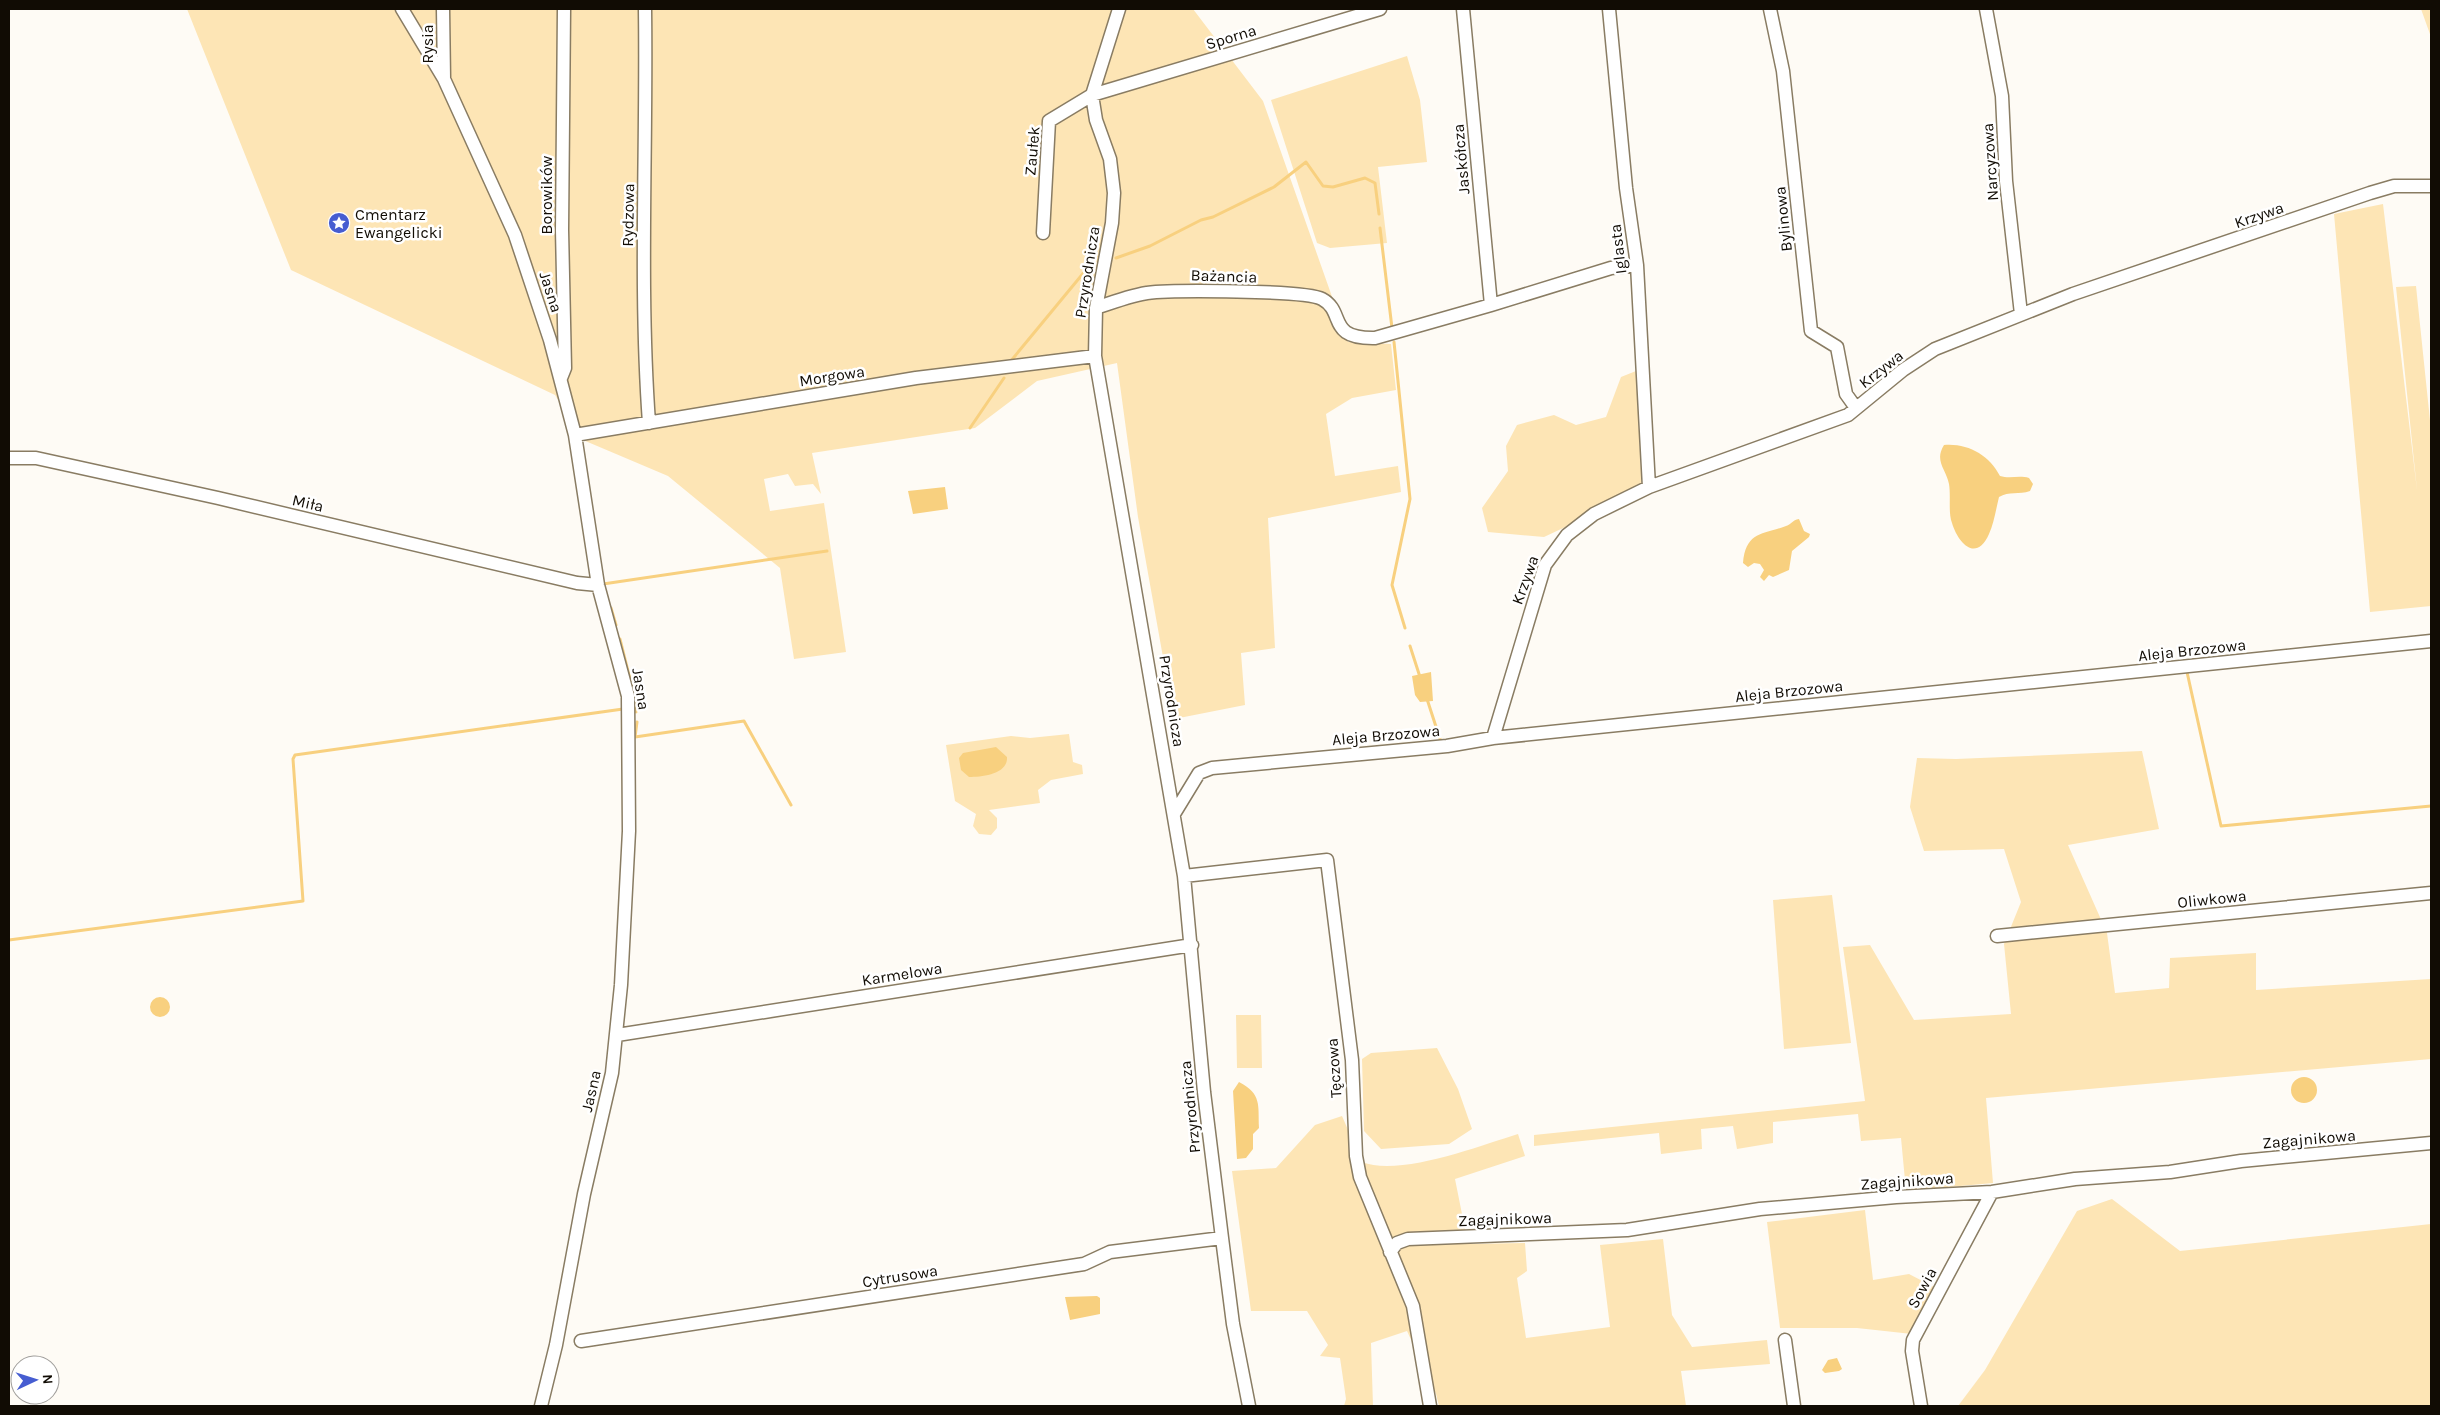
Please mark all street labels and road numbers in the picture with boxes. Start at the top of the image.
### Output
street label: Sporna [1203,20,1259,54]
street label: Rysia [418,24,437,64]
street label: Narcyzowa [1978,122,2002,202]
street label: Jaskółcza [1448,123,1474,195]
street label: Zaułek [1020,125,1044,177]
street label: Borowików [537,155,556,234]
street label: Rydzowa [618,183,638,247]
street label: Bylinowa [1770,185,1796,253]
street label: Krzywa [2232,198,2286,232]
street label: Iglasta [1606,223,1630,275]
street label: Przyrodnicza [1070,225,1104,319]
street label: Bażancia [1190,265,1258,287]
street label: Jasna [535,269,567,315]
street label: Krzywa [1855,346,1907,392]
street label: Morgowa [798,361,866,391]
street label: Miła [290,490,326,516]
street label: Krzywa [1507,553,1543,607]
street label: Aleja Brzozowa [2137,635,2247,665]
street label: Przyrodnicza [1155,654,1189,748]
street label: Jasna [628,667,654,711]
street label: Aleja Brzozowa [1734,676,1844,706]
street label: Aleja Brzozowa [1331,721,1441,749]
street label: Oliwkowa [2177,886,2247,912]
street label: Karmelowa [860,958,944,990]
street label: Tęczowa [1322,1037,1346,1099]
street label: Przyrodnicza [1176,1060,1204,1154]
street label: Jasna [577,1068,605,1114]
street label: Zagajnikowa [2261,1125,2357,1153]
street label: Zagajnikowa [1860,1168,1954,1194]
street label: Zagajnikowa [1458,1208,1552,1230]
street label: Cytrusowa [861,1261,939,1291]
street label: Sowia [1903,1264,1941,1312]

